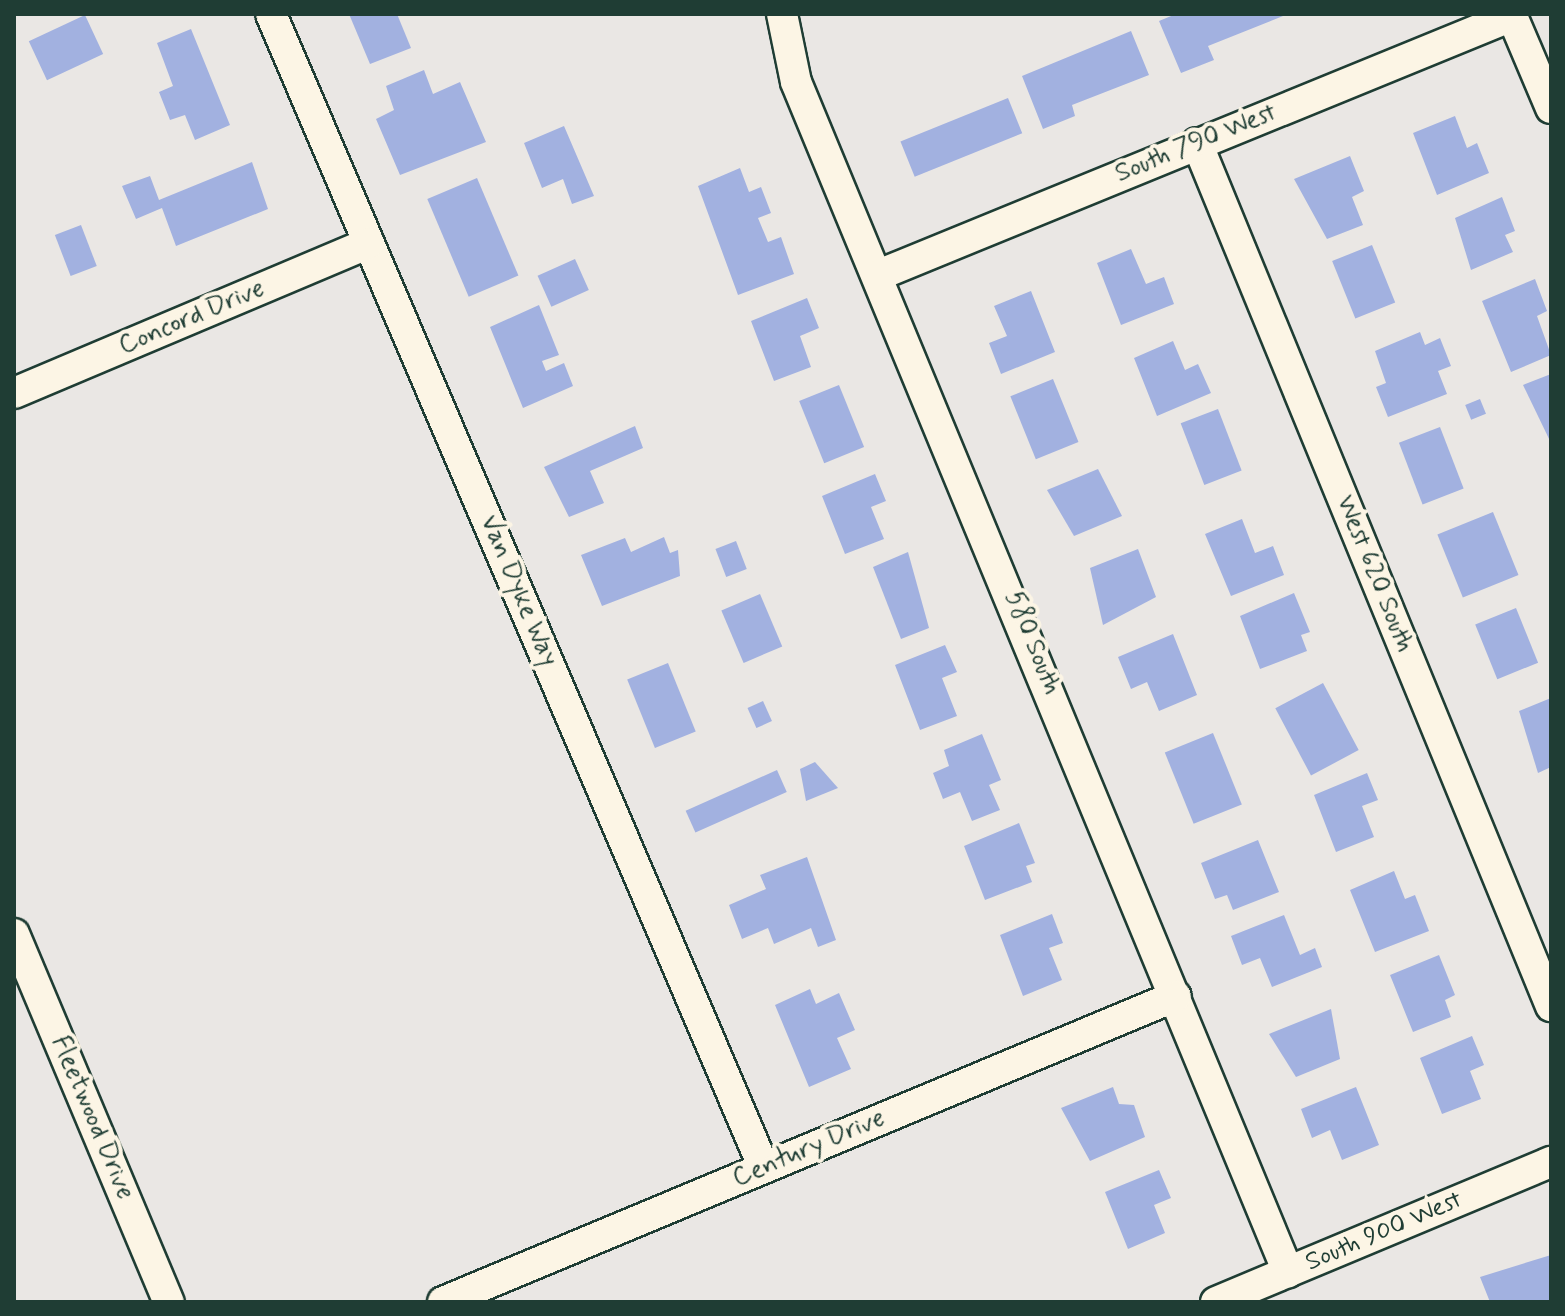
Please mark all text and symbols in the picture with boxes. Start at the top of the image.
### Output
street label: South 790 West [1111,98,1281,190]
street label: Concord Drive [116,274,268,362]
street label: West 620 South [1328,491,1420,657]
street label: Van Dyke Way [471,509,565,673]
street label: 580 South [997,587,1067,699]
street label: Fleetwood Drive [44,1032,140,1204]
street label: Century Drive [729,1103,889,1195]
street label: South 900 West [1301,1185,1467,1279]

